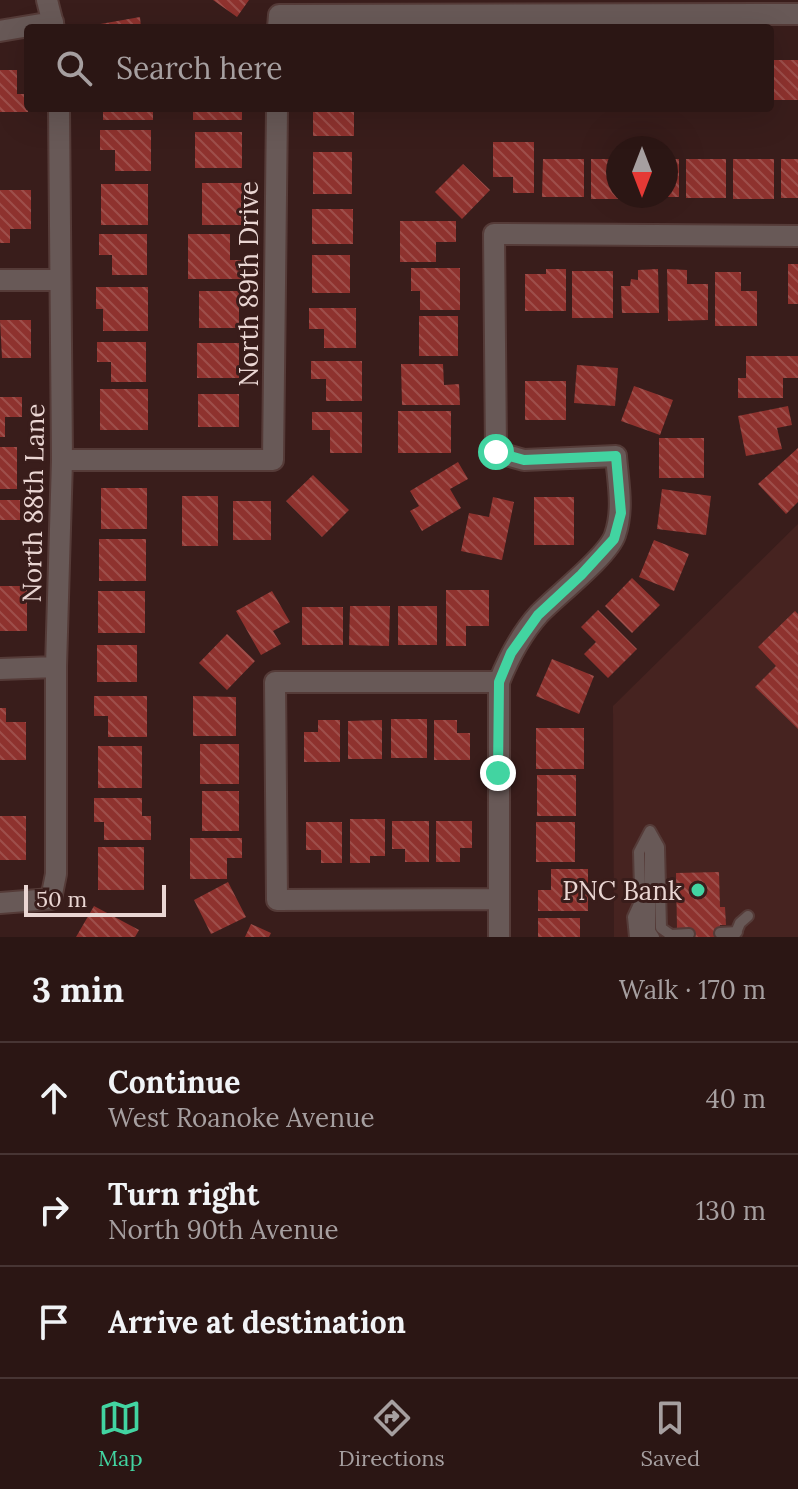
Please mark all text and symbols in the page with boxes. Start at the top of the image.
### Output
search box [24,24,774,112]
icon: search [52,46,96,90]
text: Search here [116,49,283,87]
north arrow [606,136,678,208]
street label: North 89th Drive [232,181,265,387]
street label: North 88th Lane [15,403,51,603]
route start [478,434,514,470]
route end [480,755,516,791]
place label: PNC Bank [562,874,682,907]
scale bar [24,881,166,917]
marker: PNC Bank [689,881,707,899]
text: 50 m [36,885,87,913]
text: 3 min [32,968,124,1011]
text: Walk · 170 m [619,973,766,1006]
text: Continue [108,1063,240,1101]
icon: ahead [32,1076,76,1120]
text: 40 m [706,1082,766,1115]
text: West Roanoke Avenue [108,1101,375,1134]
text: Turn right [108,1175,259,1213]
icon: right [32,1188,76,1232]
text: 130 m [696,1194,766,1227]
text: North 90th Avenue [108,1213,339,1246]
icon: arrive [32,1300,76,1344]
text: Arrive at destination [108,1303,406,1341]
tab: Map [98,1396,143,1472]
tab: Directions [338,1396,445,1472]
tab: Saved [641,1396,700,1472]

